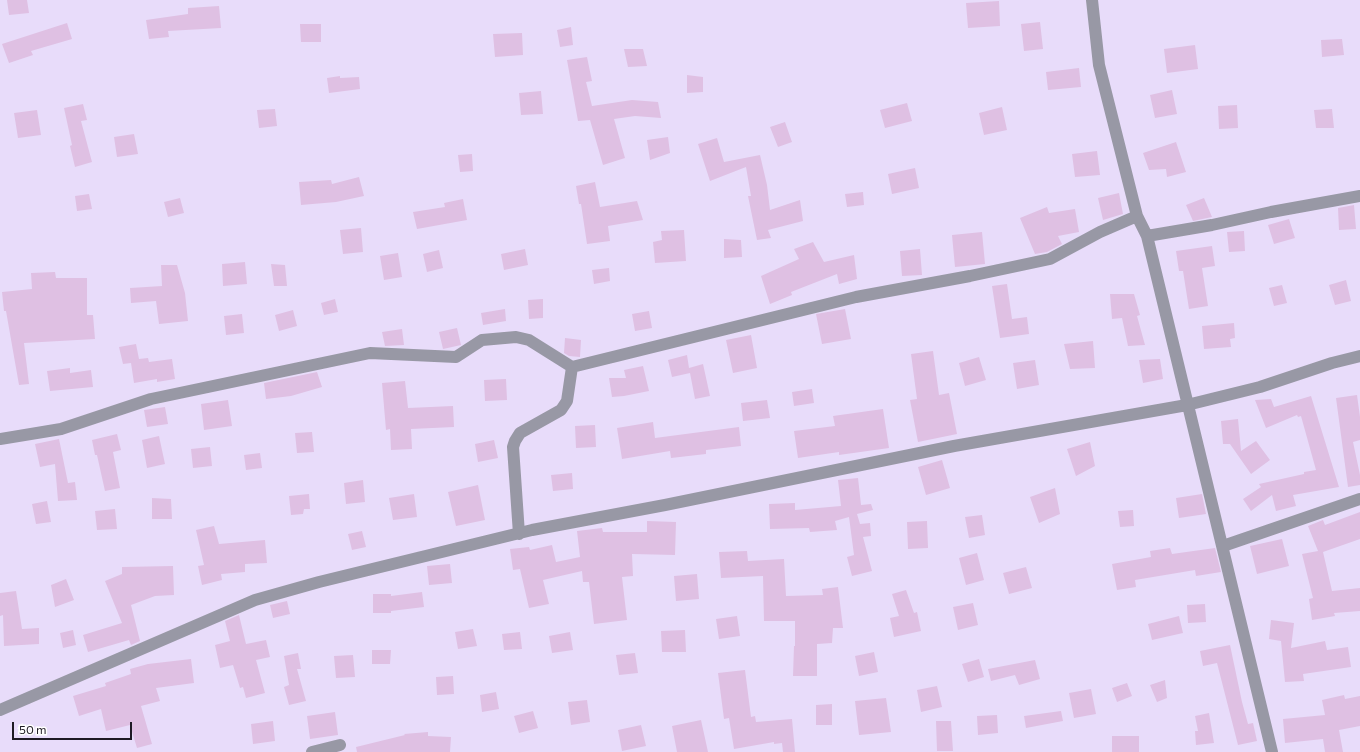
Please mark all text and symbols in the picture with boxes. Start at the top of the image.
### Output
scale bar [14,714,134,740]
text: 50 m [19,722,47,736]

